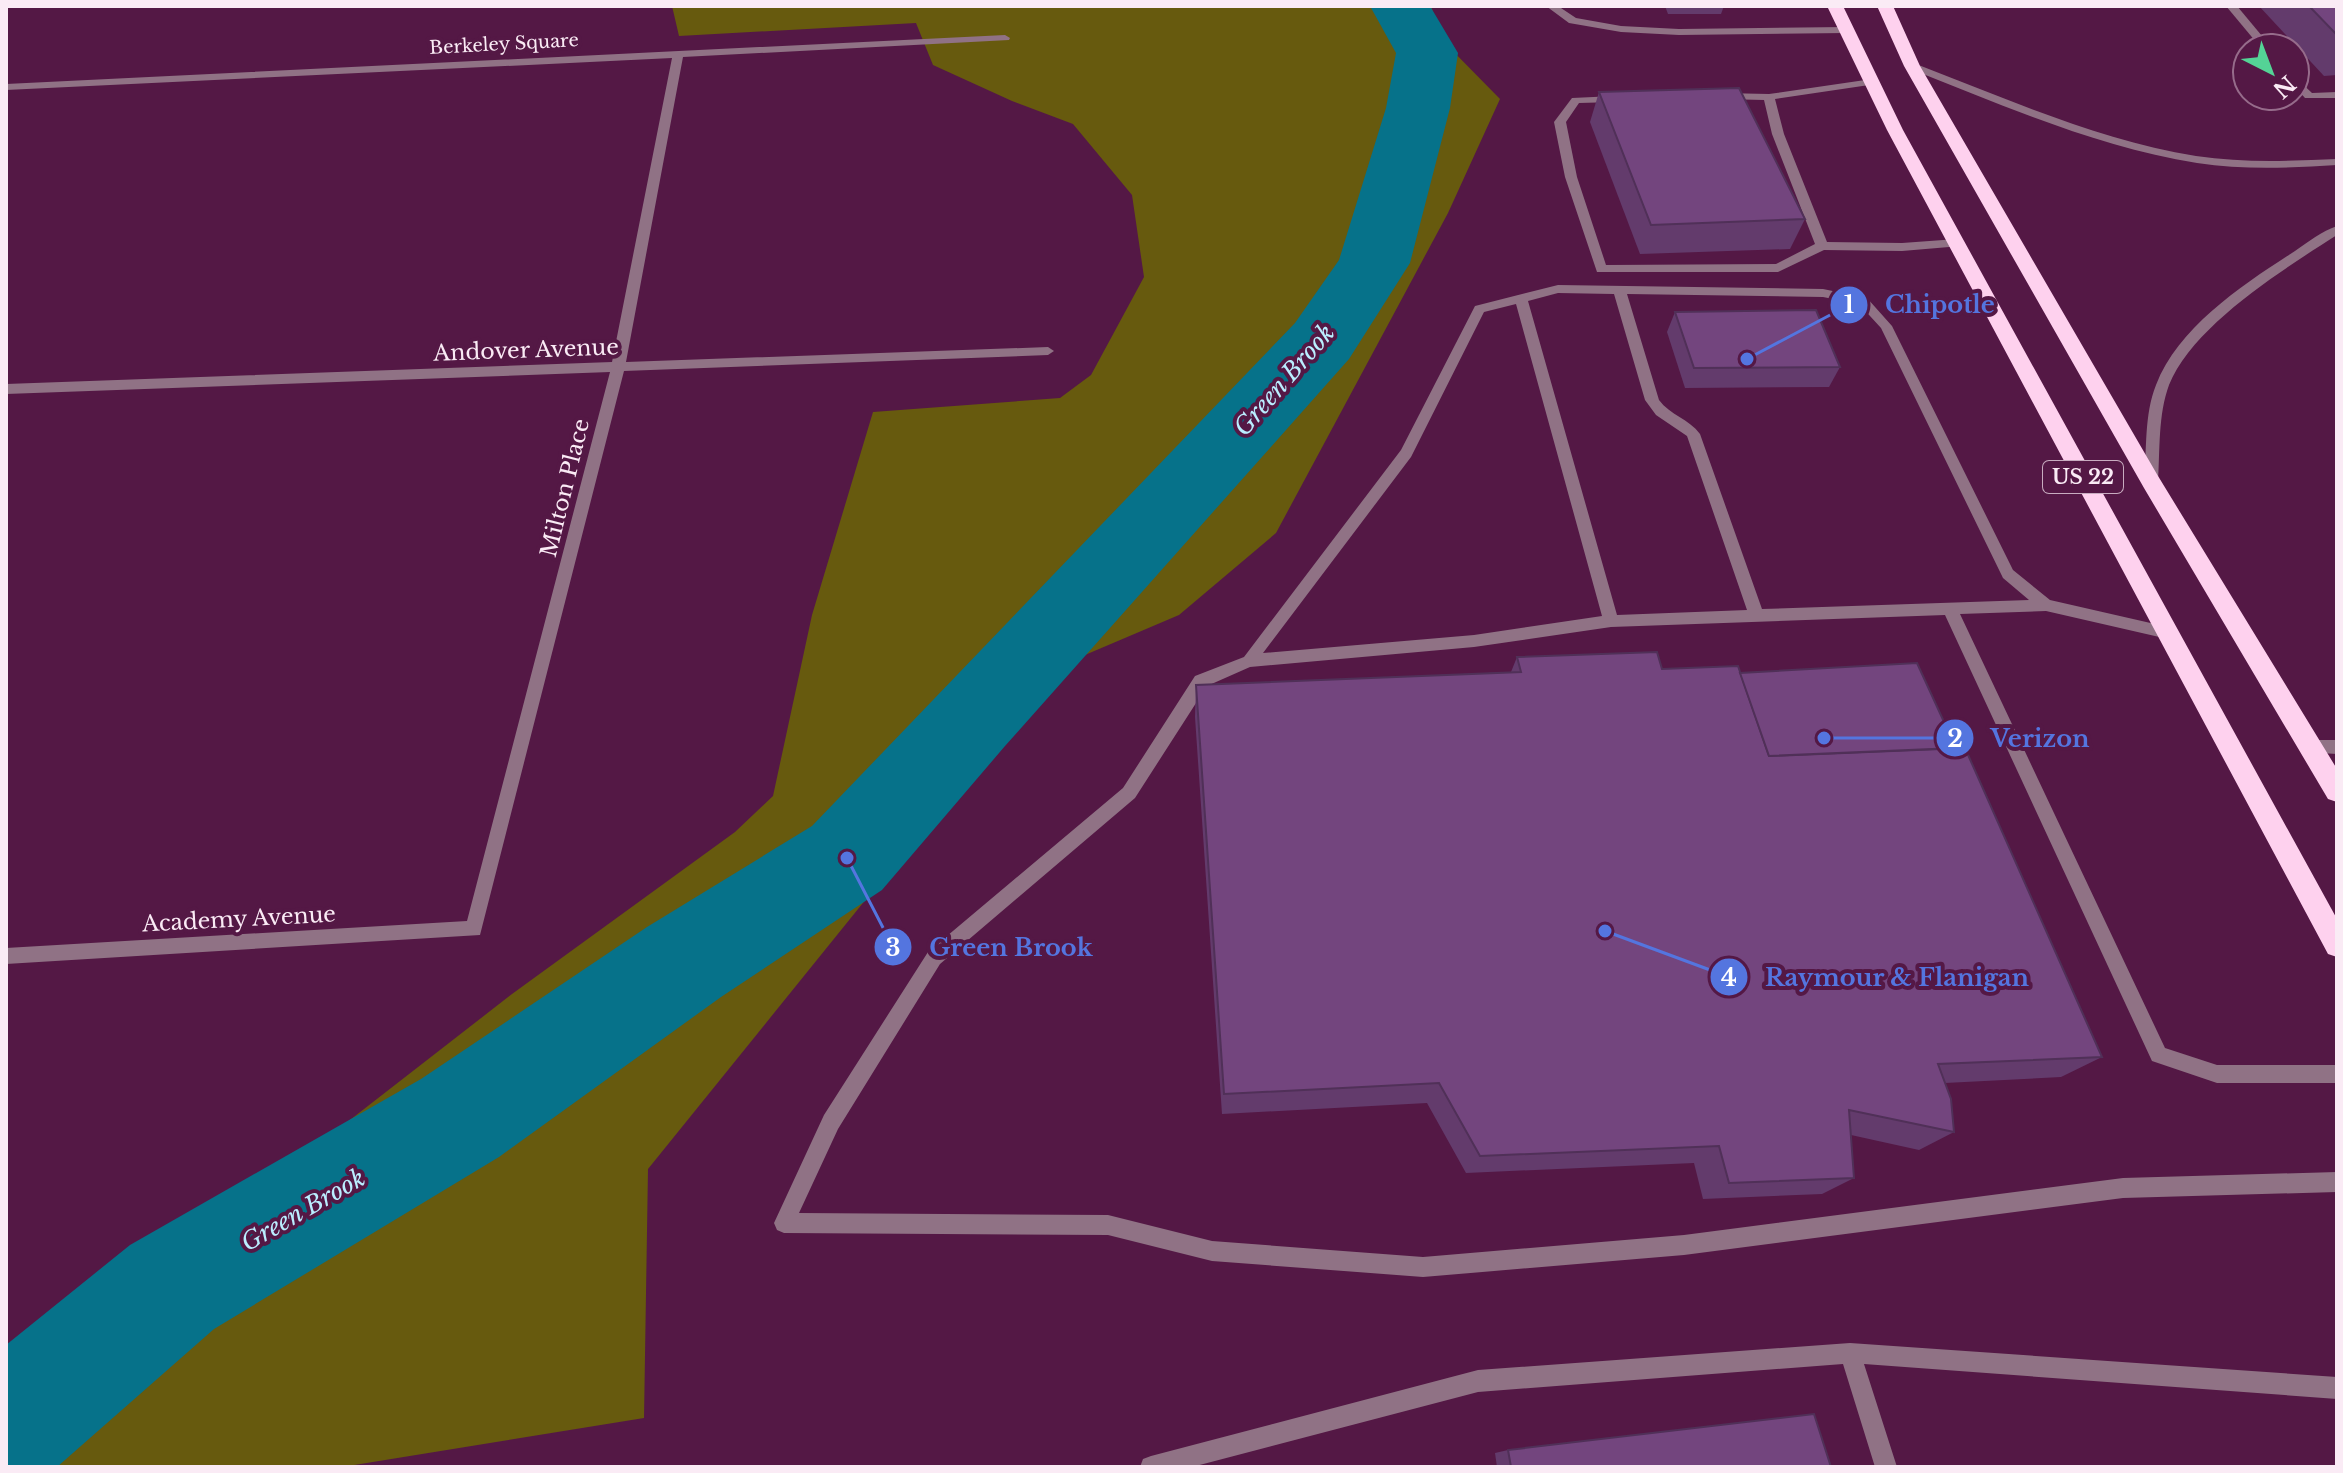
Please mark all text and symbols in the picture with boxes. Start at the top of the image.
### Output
street label: Berkeley Square [429,29,579,59]
north arrow [2231,32,2311,112]
text: N [2267,70,2301,104]
callout: Chipotle [1829,281,2011,329]
text: 1 [1844,290,1854,319]
text: Chipotle [1885,290,1995,319]
water label: Green Brook [1228,318,1340,442]
street label: Andover Avenue [432,333,619,367]
street label: Milton Place [535,416,595,560]
road number: US 22 [2043,461,2123,493]
callout: Verizon [1935,714,2106,762]
text: 2 [1947,724,1963,753]
text: Verizon [1990,724,2090,753]
street label: Academy Avenue [140,900,337,938]
callout: Green Brook [873,923,1109,971]
text: 3 [885,933,901,962]
text: Green Brook [929,933,1094,962]
callout: Raymour & Flanigan [1709,953,2045,1001]
text: 4 [1721,963,1737,992]
text: Raymour & Flanigan [1765,963,2030,992]
water label: Green Brook [236,1163,370,1257]

